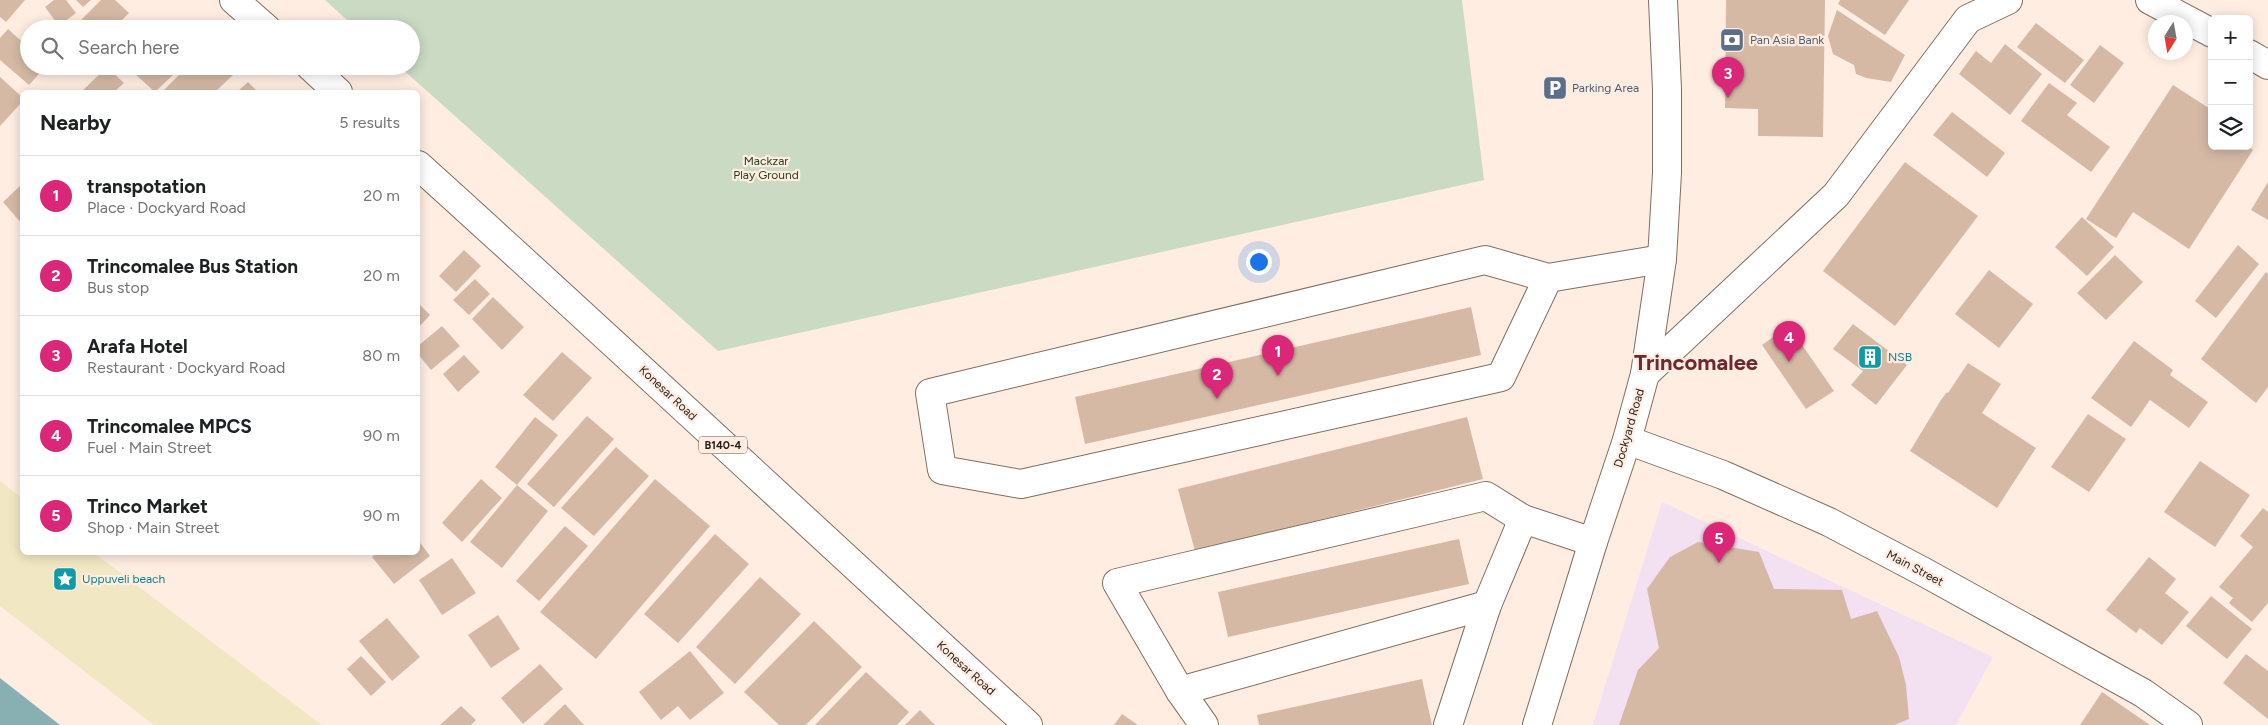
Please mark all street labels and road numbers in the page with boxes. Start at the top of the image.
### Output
street label: Konesar Road [636,363,700,423]
street label: Dockyard Road [1611,387,1647,469]
road number: B140-4 [699,436,747,454]
street label: Main Street [1884,547,1946,589]
street label: Konesar Road [934,638,998,698]

